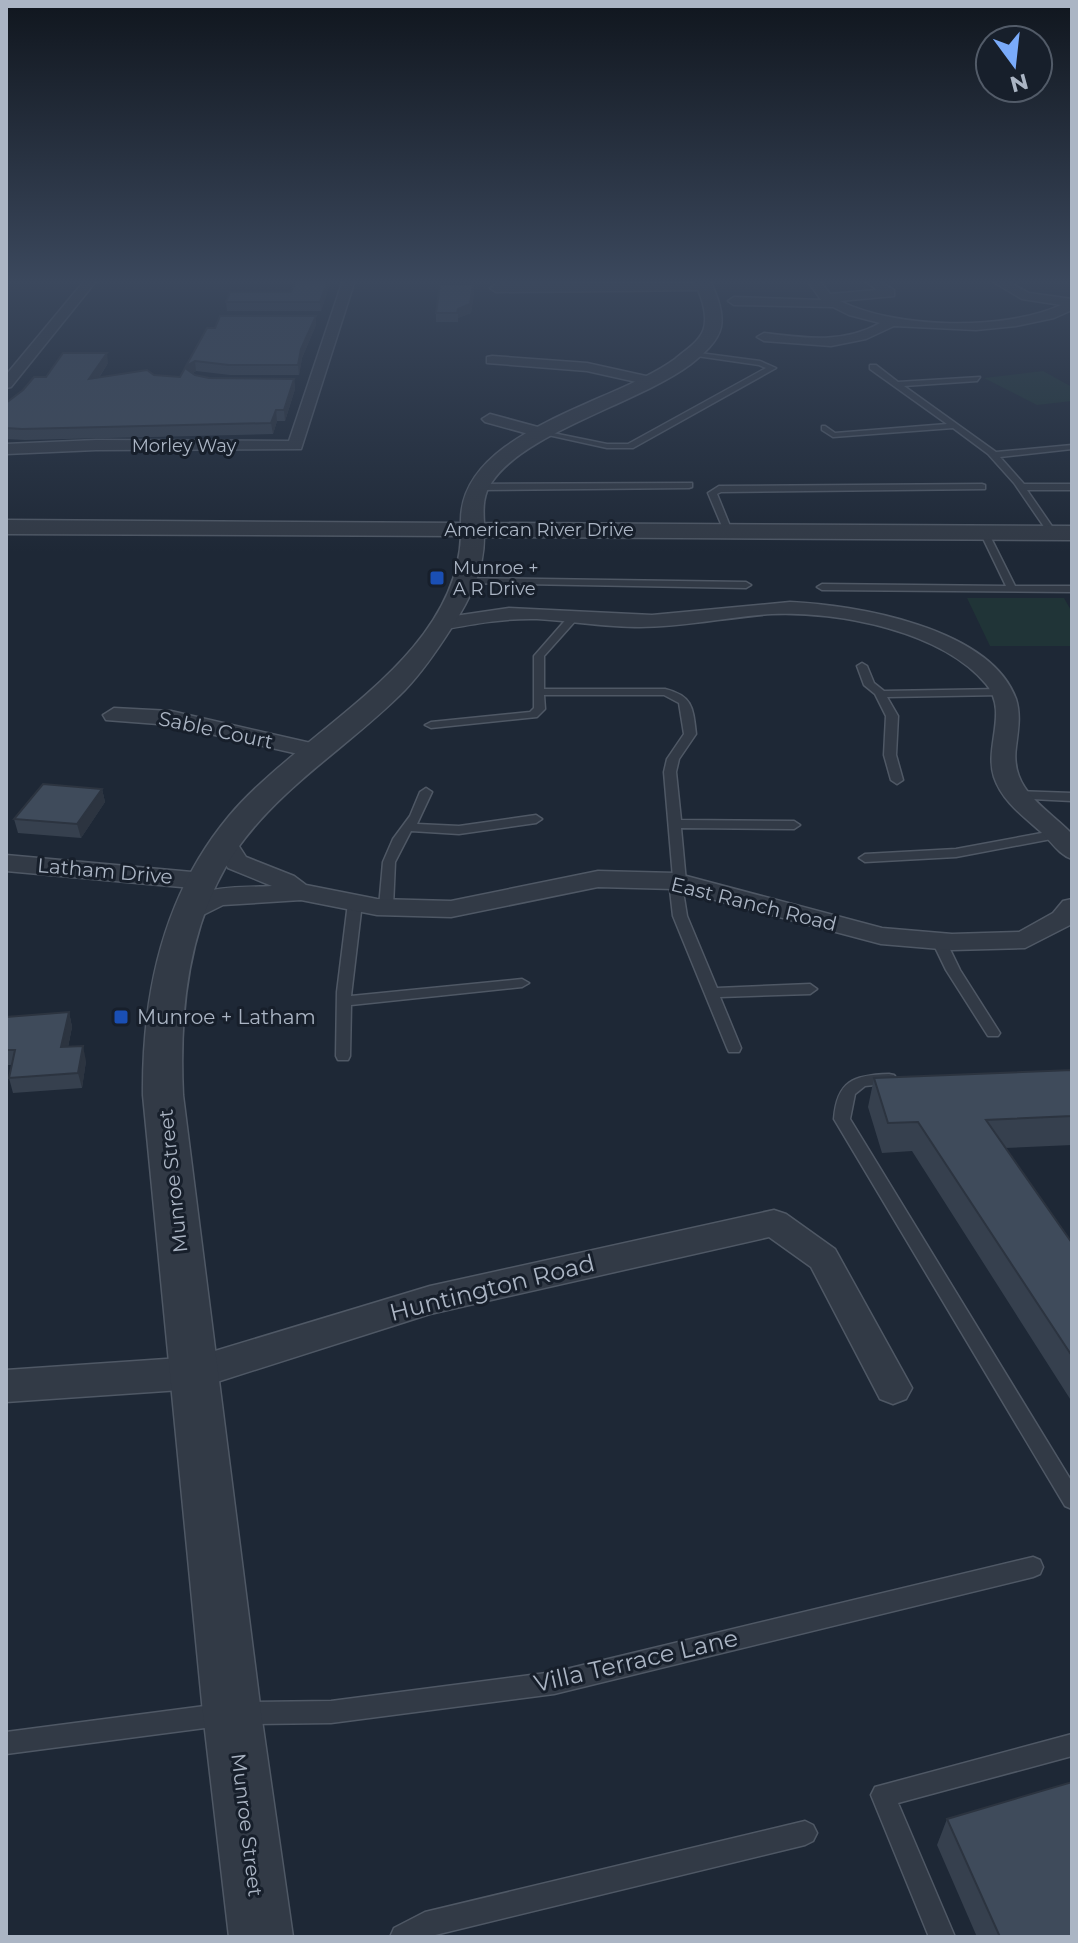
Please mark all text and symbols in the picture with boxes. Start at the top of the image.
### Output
north arrow [974,24,1054,104]
text: N [1007,67,1031,98]
street label: Morley Way [132,435,237,457]
street label: American River Drive [444,519,634,541]
place label: Munroe + A R Drive [453,557,539,600]
marker: Munroe + A R Drive [428,569,446,587]
street label: Sable Court [157,706,275,754]
street label: Latham Drive [36,853,174,889]
street label: East Ranch Road [669,872,839,936]
place label: Munroe + Latham [137,1005,316,1029]
marker: Munroe + Latham [112,1008,130,1026]
street label: Munroe Street [154,1108,192,1254]
street label: Huntington Road [386,1248,597,1327]
street label: Villa Terrace Lane [531,1623,741,1698]
street label: Munroe Street [226,1752,268,1898]

